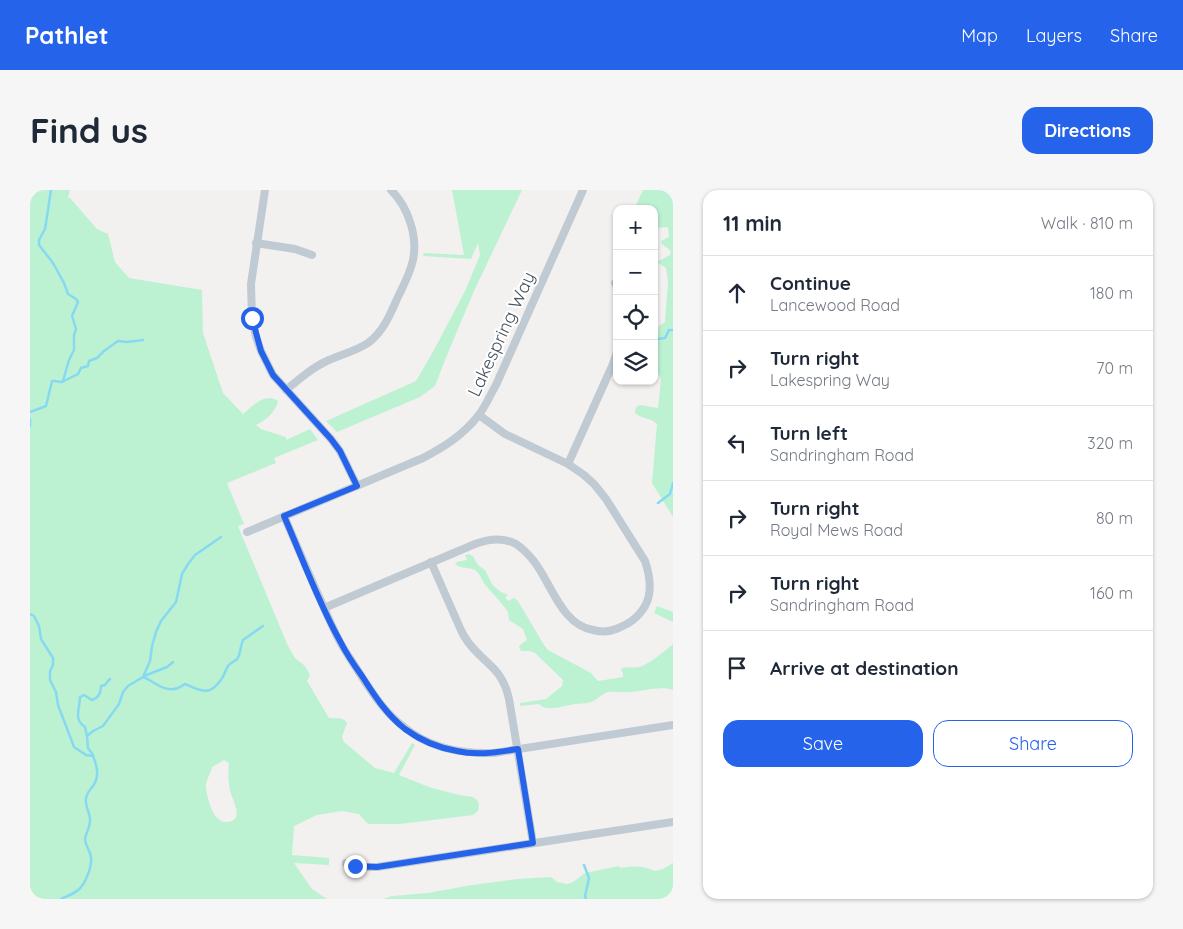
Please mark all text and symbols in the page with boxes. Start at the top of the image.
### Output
text: Pathlet [25,20,109,50]
text: Map [961,24,998,47]
text: Layers [1026,24,1082,47]
text: Share [1110,24,1158,47]
button: Directions [1022,107,1153,154]
text: Find us [30,108,148,152]
map controls [613,205,658,385]
button: + [613,205,658,250]
text: 11 min [723,210,782,236]
text: Walk · 810 m [1041,213,1133,233]
button: − [613,250,658,295]
street label: Lakespring Way [462,268,540,400]
text: Continue [770,271,851,295]
icon: ahead [723,279,751,307]
text: 180 m [1090,283,1133,303]
button: locate [613,295,658,340]
text: Lancewood Road [770,295,900,315]
route start [241,307,264,330]
button: layers [613,340,658,385]
text: Turn right [770,346,859,370]
icon: right [723,354,751,382]
text: 70 m [1096,358,1133,378]
text: Lakespring Way [770,370,890,390]
text: Turn left [770,421,848,445]
icon: left [723,429,751,457]
text: 320 m [1087,433,1133,453]
text: Sandringham Road [770,445,914,465]
text: Turn right [770,496,859,520]
icon: right [723,504,751,532]
text: 80 m [1096,508,1133,528]
text: Royal Mews Road [770,520,903,540]
text: Turn right [770,571,859,595]
icon: right [723,579,751,607]
text: 160 m [1090,583,1133,603]
text: Sandringham Road [770,595,914,615]
icon: arrive [723,654,751,682]
text: Arrive at destination [770,656,959,680]
button: Save [723,720,923,767]
button: Share [933,720,1133,767]
route end [344,855,367,878]

